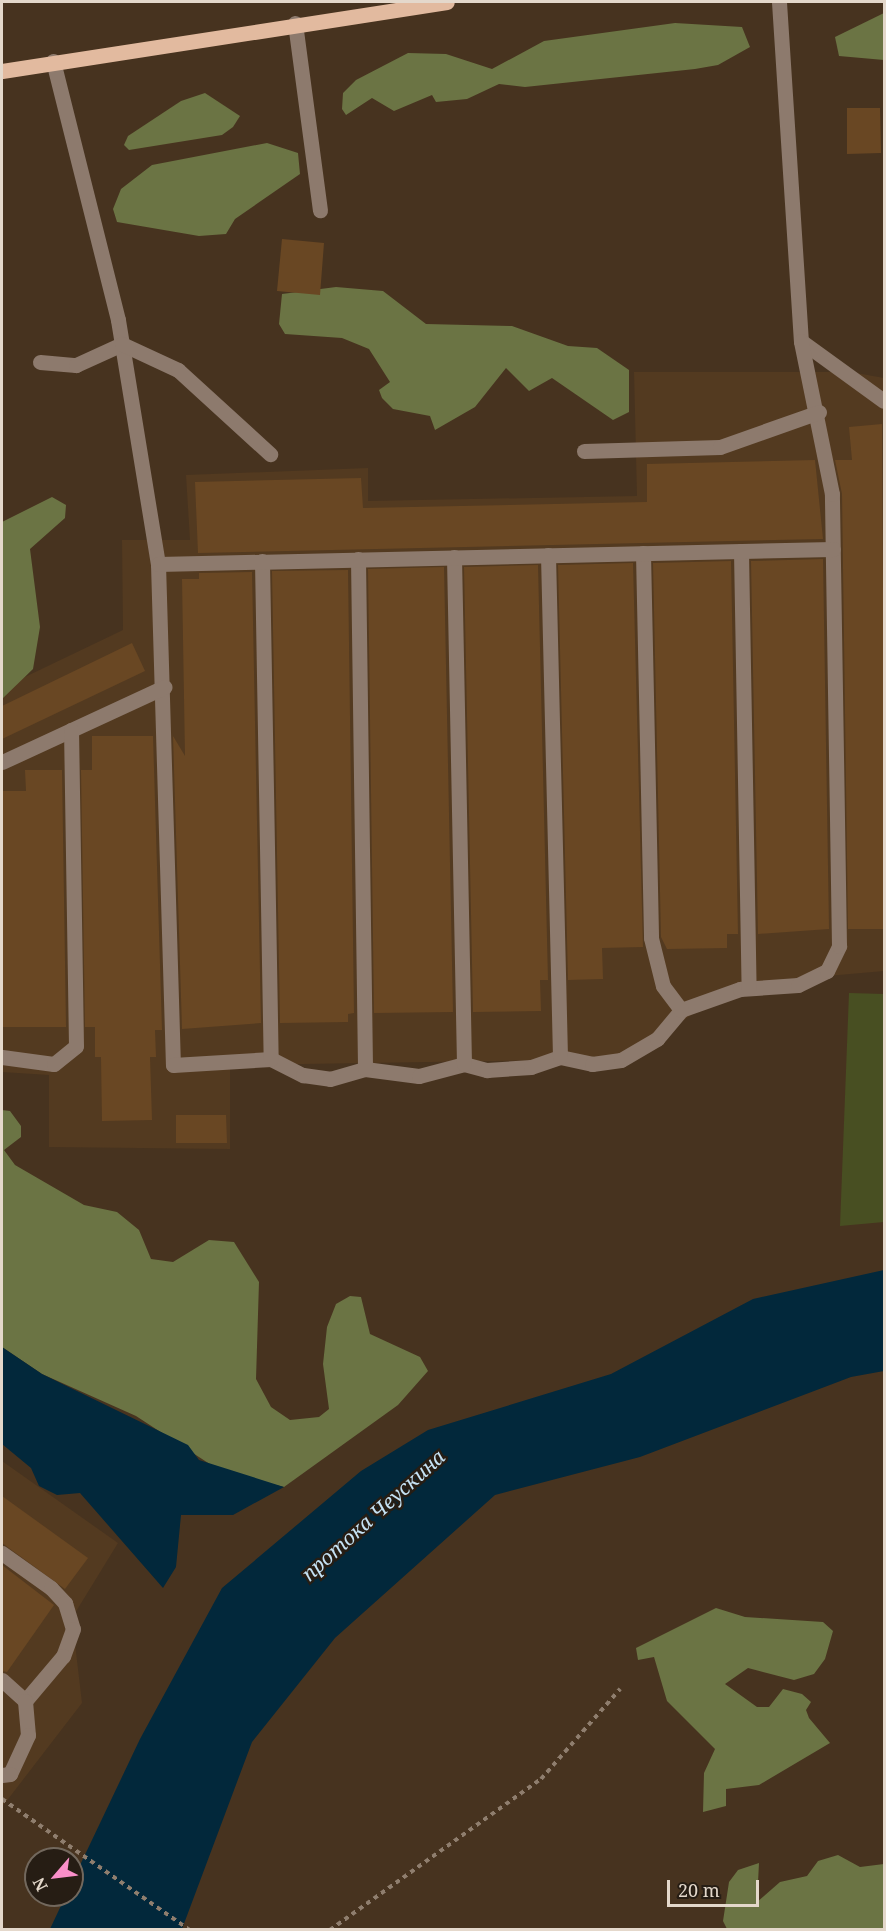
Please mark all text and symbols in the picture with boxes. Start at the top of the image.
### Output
water label: протока Чеускина [296,1444,450,1586]
north arrow [24,1847,84,1907]
scale bar [670,1868,762,1906]
text: N [27,1874,53,1895]
text: 20 m [678,1878,720,1902]

